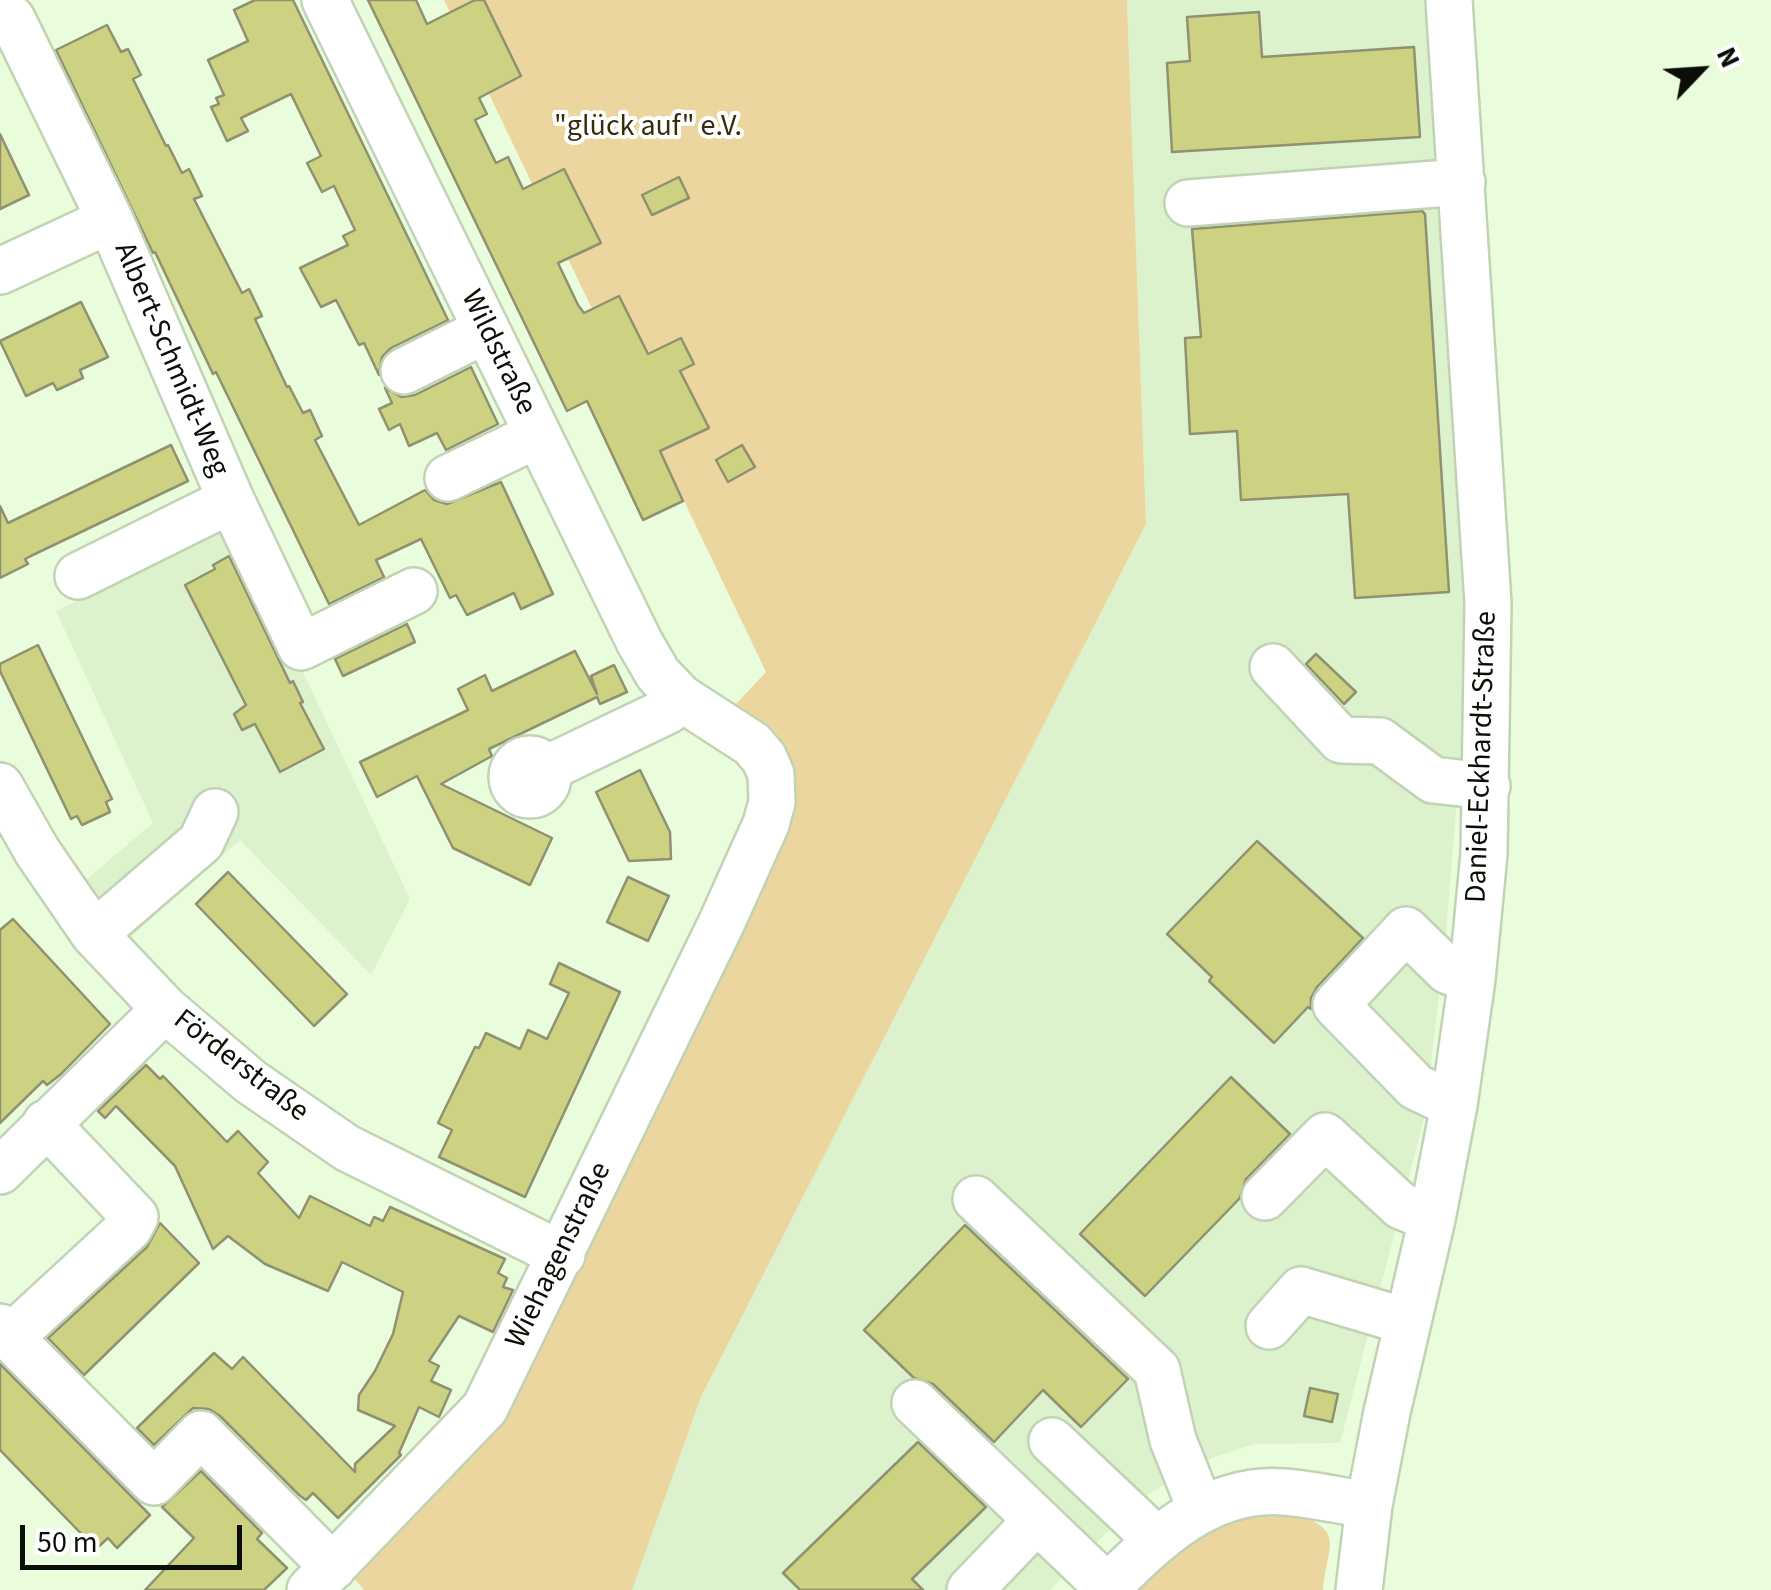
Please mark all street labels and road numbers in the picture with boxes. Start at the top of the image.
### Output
street label: Albert-Schmidt-Weg [104,238,236,482]
street label: Wildstraße [451,285,543,421]
street label: Daniel-Eckhardt-Straße [1460,610,1506,904]
street label: Förderstraße [165,1003,315,1131]
street label: Wiehagenstraße [499,1157,621,1355]

